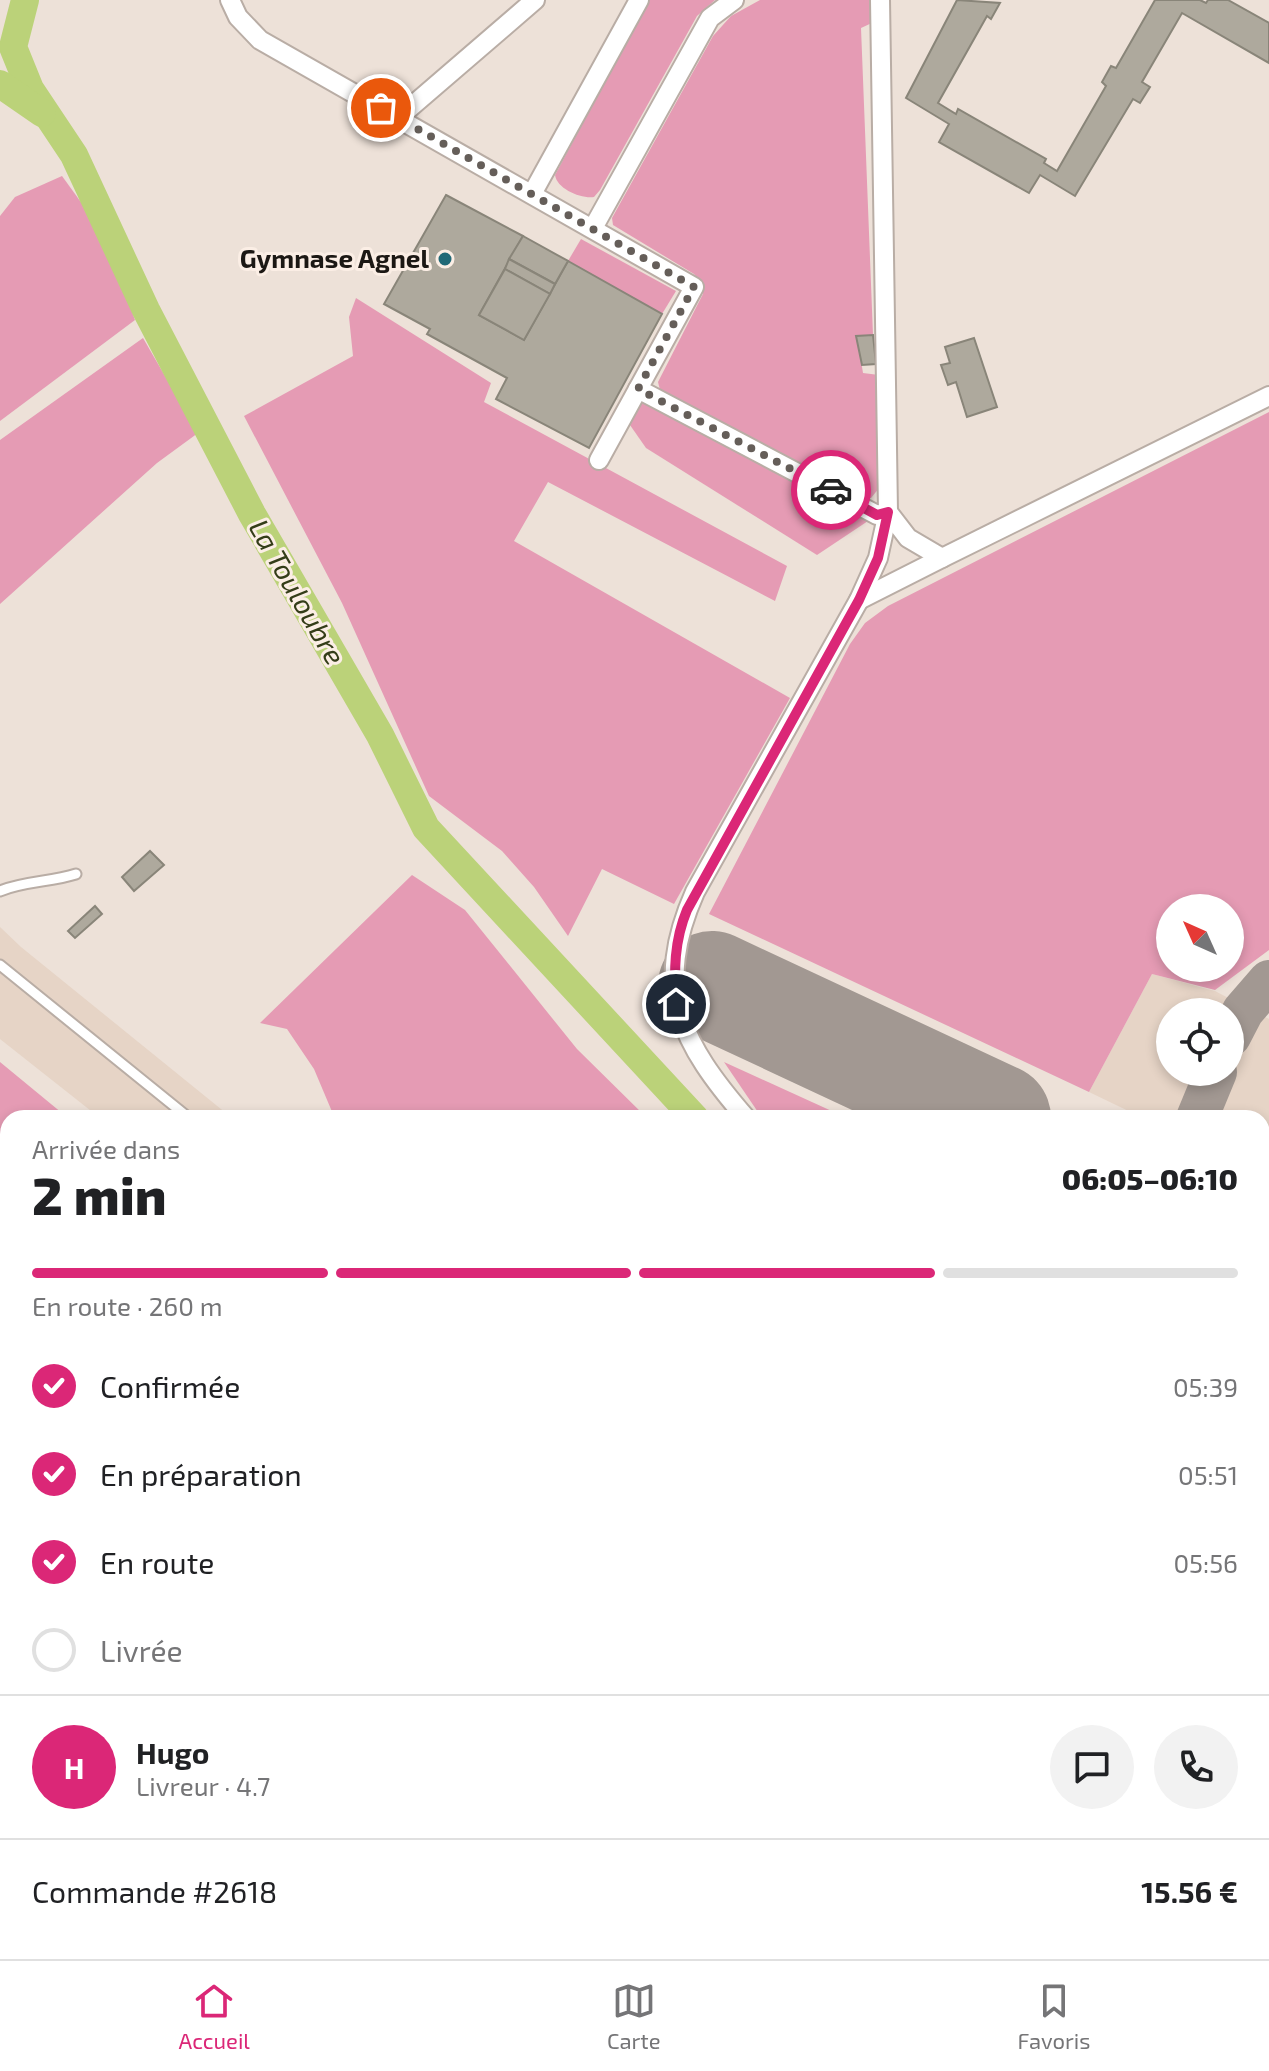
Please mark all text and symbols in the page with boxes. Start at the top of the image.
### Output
pin [347,74,415,142]
icon: bag [359,86,403,130]
place label: Gymnase Agnel [240,242,429,274]
marker: Gymnase Agnel [436,250,454,268]
courier [791,450,871,530]
icon: car [809,468,853,512]
water label: La Touloubre [243,513,353,670]
north arrow [1156,894,1244,982]
map controls [1156,894,1244,1086]
pin [642,970,710,1038]
icon: home [654,982,698,1026]
button: locate [1156,998,1244,1086]
text: Arrivée dans [32,1133,180,1164]
text: 06:05–06:10 [1062,1160,1238,1196]
text: 2 min [32,1163,167,1225]
text: En route · 260 m [32,1290,222,1321]
icon: check [32,1364,76,1408]
text: Confirmée [100,1368,240,1404]
text: 05:39 [1173,1371,1238,1402]
icon: check [32,1452,76,1496]
text: En préparation [100,1456,302,1492]
text: 05:51 [1178,1459,1238,1490]
icon: check [32,1540,76,1584]
text: En route [100,1544,214,1580]
text: 05:56 [1173,1547,1238,1578]
text: Livrée [100,1632,183,1668]
button: chat [1050,1725,1134,1809]
button: phone [1154,1725,1238,1809]
text: Hugo [136,1734,210,1770]
text: H [64,1749,84,1785]
text: Livreur · 4.7 [136,1770,270,1801]
text: Commande #2618 [32,1873,277,1909]
text: 15.56 € [1141,1873,1238,1909]
tab: Accueil [179,1979,250,2053]
tab: Carte [607,1979,661,2053]
tab: Favoris [1018,1979,1090,2053]

